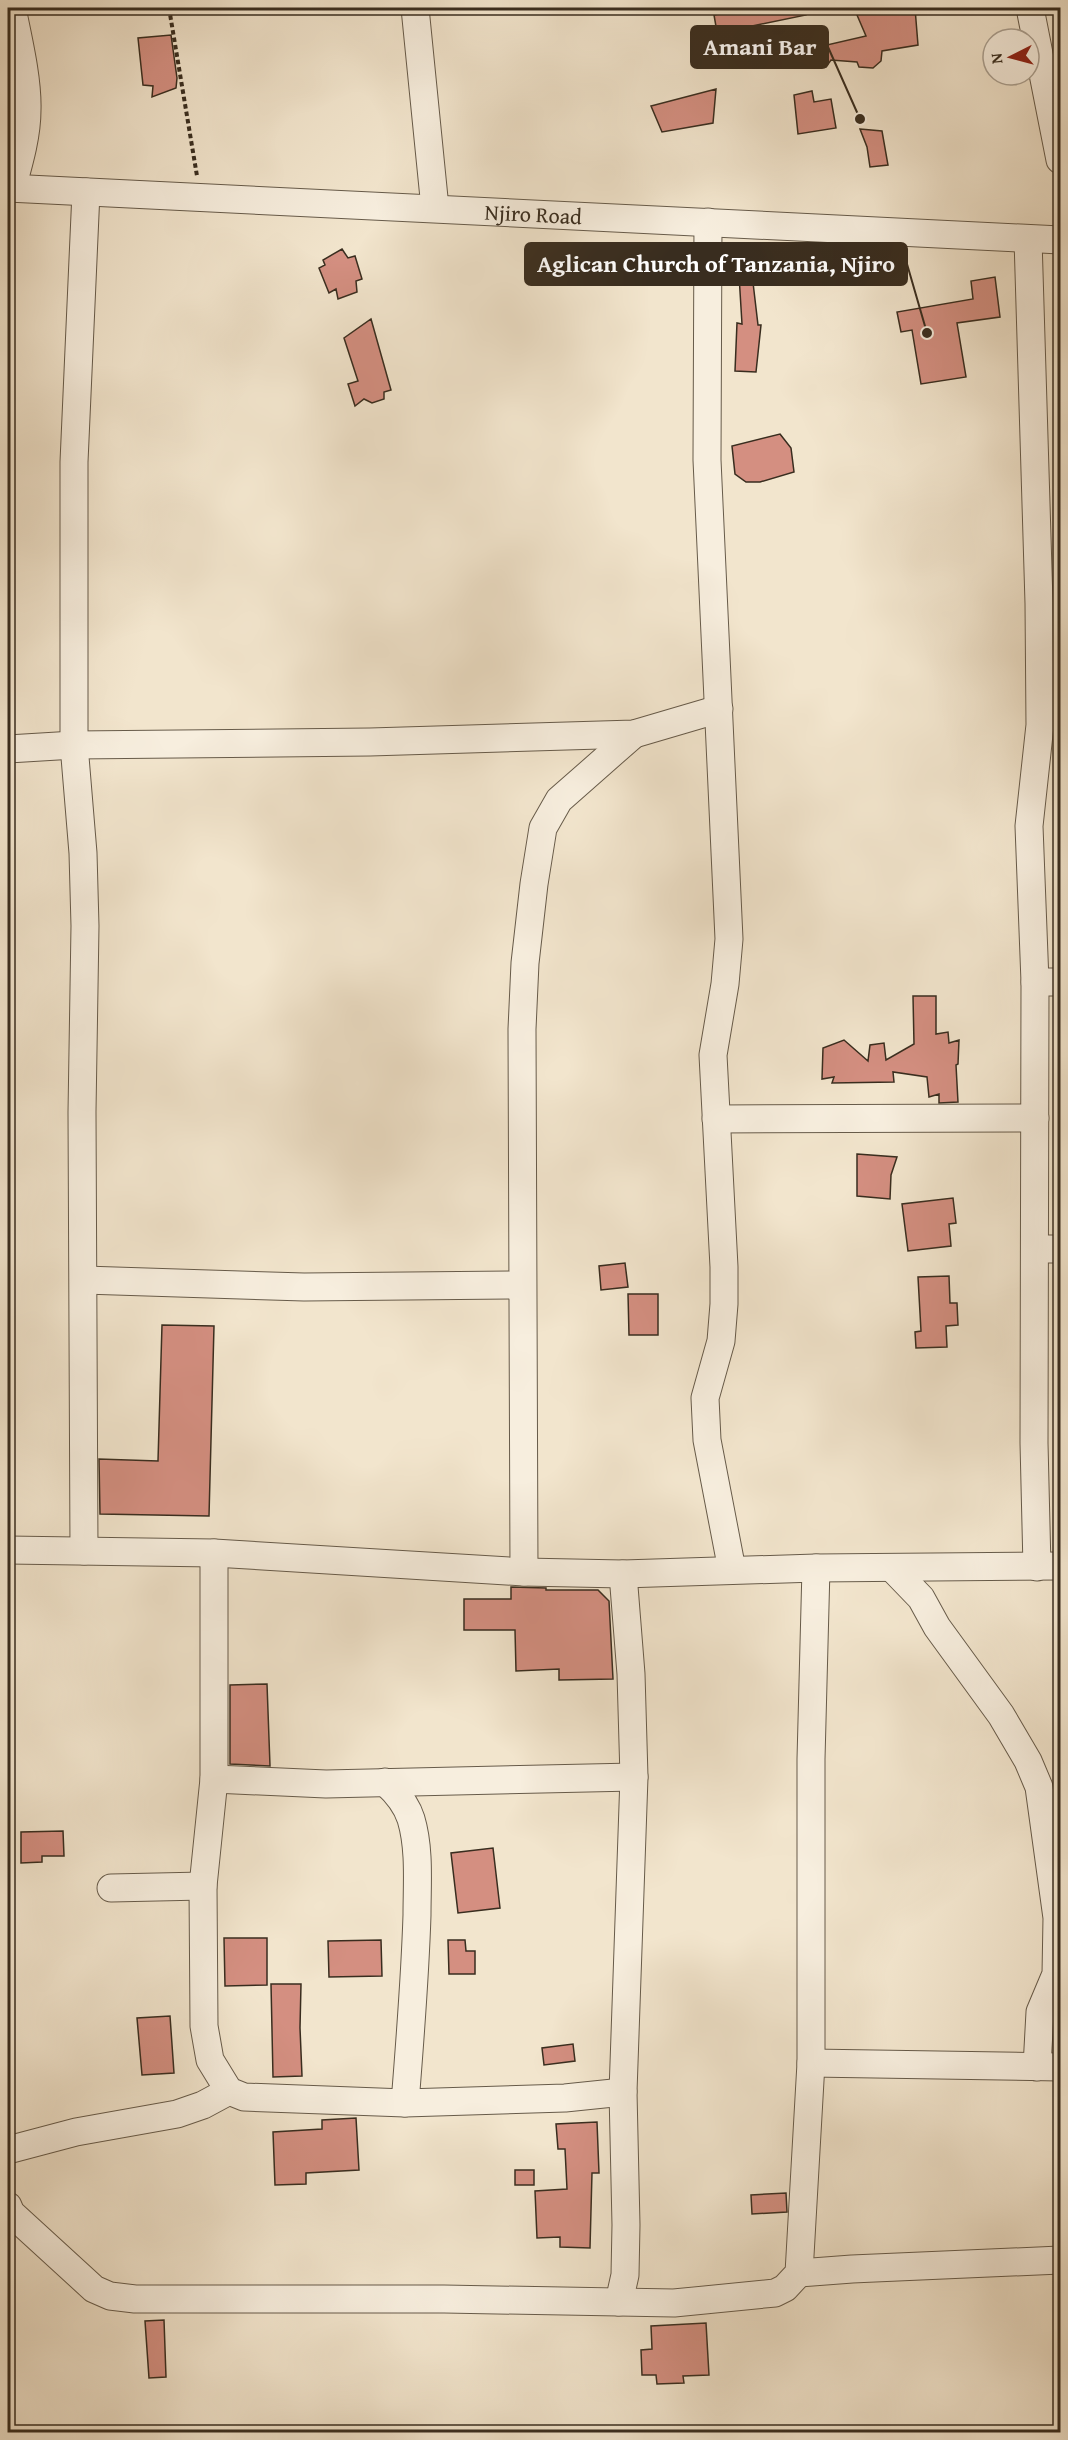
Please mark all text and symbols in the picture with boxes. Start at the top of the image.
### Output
callout: Amani Bar [691,26,828,68]
north arrow [981,27,1041,87]
text: Amani Bar [703,29,817,64]
text: N [984,52,1009,65]
street label: Njiro Road [484,196,583,232]
callout: Aglican Church of Tanzania, Njiro [525,243,907,285]
text: Aglican Church of Tanzania, Njiro [537,246,895,281]

